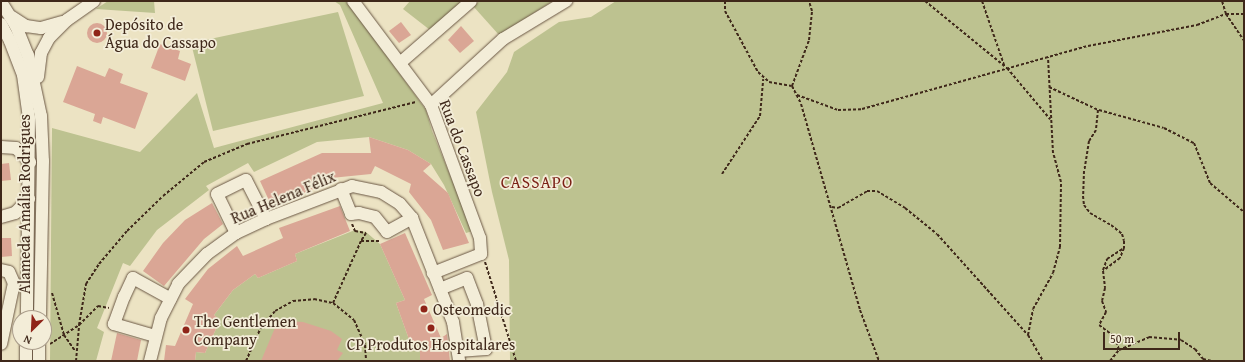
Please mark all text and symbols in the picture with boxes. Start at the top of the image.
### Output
place label: Depósito de Água do Cassapo [105,14,216,52]
marker: Depósito de Água do Cassapo [92,28,102,38]
street label: Rua do Cassapo [436,97,490,199]
street label: Alameda Amália Rodrigues [14,114,34,294]
street label: Rua Helena Félix [228,166,338,228]
district label: CASSAPO [501,172,573,192]
place label: Osteomedic [433,299,511,319]
marker: Osteomedic [418,303,430,315]
north arrow [12,310,52,350]
place label: The Gentlemen Company [194,311,296,349]
marker: CP Produtos Hospitalares [426,323,436,333]
scale bar [1105,324,1182,350]
marker: The Gentlemen Company [181,325,191,335]
text: 50 m [1110,330,1134,347]
text: N [21,331,34,349]
place label: CP Produtos Hospitalares [347,334,515,354]

